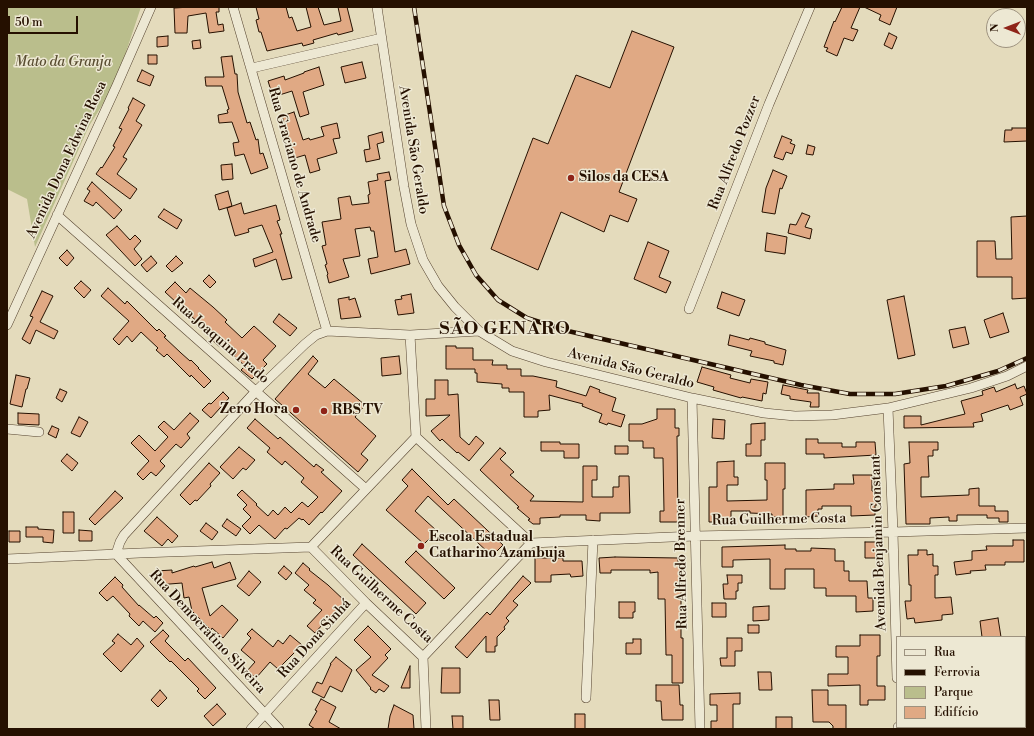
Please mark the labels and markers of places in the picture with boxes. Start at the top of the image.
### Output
place label: Silos da CESA [579,170,669,186]
marker: Silos da CESA [566,173,576,183]
place label: Zero Hora [220,402,288,418]
place label: RBS TV [332,403,383,419]
marker: Zero Hora [291,405,301,415]
marker: RBS TV [319,406,329,416]
place label: Escola Estadual Catharino Azambuja [429,530,565,562]
marker: Escola Estadual Catharino Azambuja [416,541,426,551]

